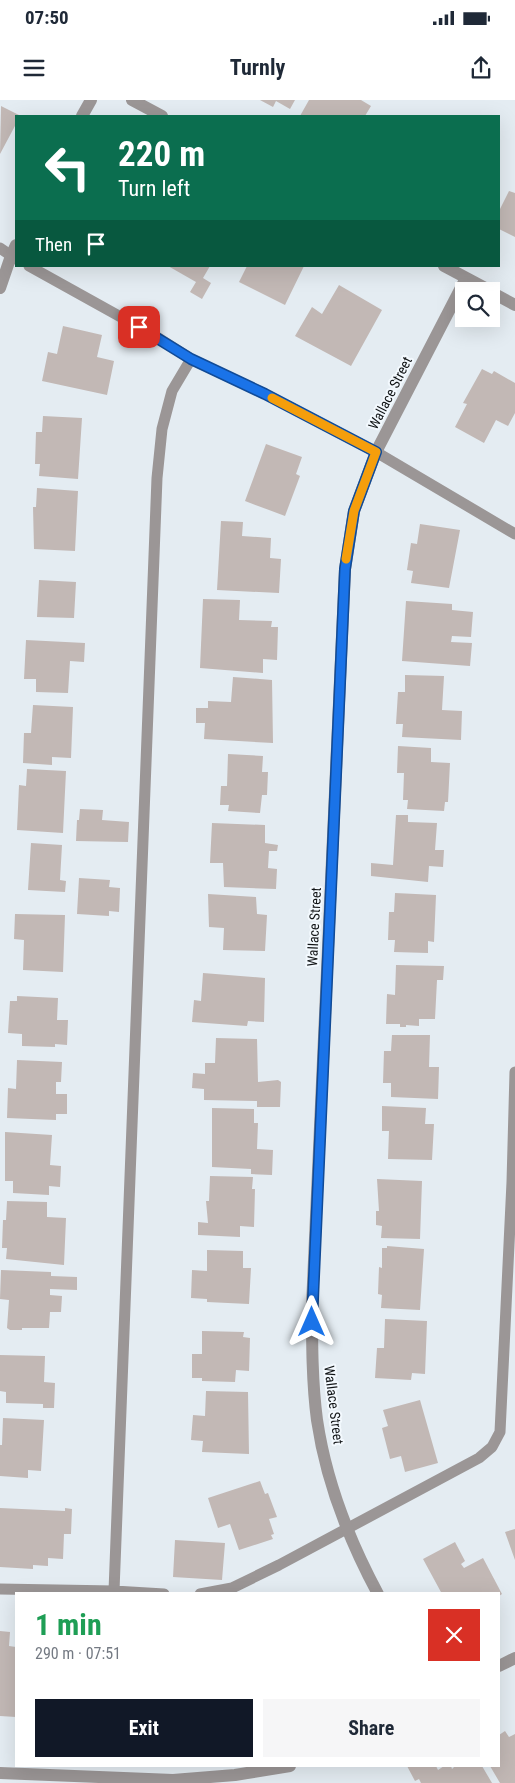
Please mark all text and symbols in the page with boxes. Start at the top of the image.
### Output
text: 07:50 [25,6,69,29]
icon: menu [20,54,48,82]
icon: share [467,54,495,82]
text: Turnly [230,55,285,80]
text: 220 m [118,134,205,175]
icon: left [35,135,100,200]
text: Turn left [118,176,190,201]
icon: arrive [82,230,110,258]
text: Then [35,233,72,256]
map controls [455,282,500,327]
button: search [455,282,500,327]
pin [118,306,160,348]
icon: arrive [125,313,153,341]
street label: Wallace Street [365,354,415,432]
street label: Wallace Street [304,887,324,967]
position arrow [285,1295,337,1347]
street label: Wallace Street [321,1365,347,1445]
text: 1 min [35,1607,102,1642]
button: close [428,1609,480,1661]
text: 290 m · 07:51 [35,1644,121,1663]
button: Exit [35,1699,253,1757]
button: Share [263,1699,480,1757]

